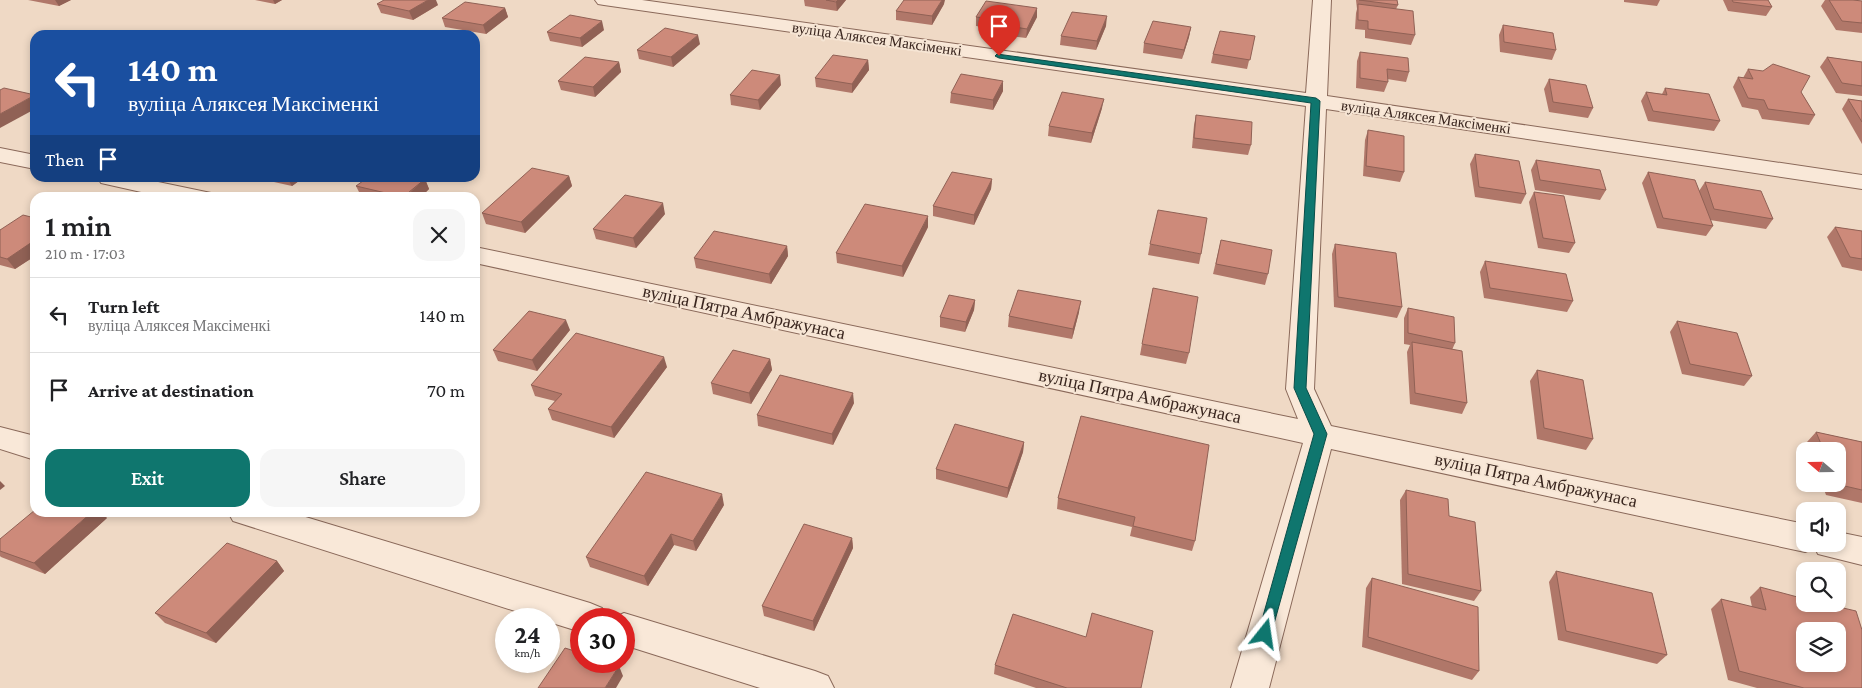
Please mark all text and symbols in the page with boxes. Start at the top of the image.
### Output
pin [978,5,1020,56]
icon: arrive [985,12,1013,40]
street label: вуліца Аляксея Максіменкі [791,19,963,59]
icon: left [45,50,110,115]
text: 140 m [128,50,218,89]
text: вуліца Аляксея Максіменкі [128,91,379,116]
street label: вуліца Аляксея Максіменкі [1340,97,1512,137]
icon: arrive [94,145,122,173]
text: Then [45,149,84,170]
text: 1 min [45,209,112,242]
button: close [413,209,465,261]
text: 210 m · 17:03 [45,245,125,262]
street label: вуліца Пятра Амбражунаса [641,281,847,343]
text: Turn left [88,296,160,317]
icon: left [45,301,73,329]
text: 140 m [419,305,465,326]
text: вуліца Аляксея Максіменкі [88,317,271,334]
street label: вуліца Пятра Амбражунаса [1037,365,1243,427]
icon: arrive [45,376,73,404]
text: Arrive at destination [88,380,254,401]
text: 70 m [427,380,465,401]
north arrow [1796,442,1846,492]
map controls [1796,442,1846,672]
button: Exit [45,449,250,507]
button: Share [260,449,465,507]
street label: вуліца Пятра Амбражунаса [1433,449,1639,511]
button: sound [1796,502,1846,552]
button: search [1796,562,1846,612]
position arrow [1238,607,1290,659]
speed limit sign: 30 [570,608,635,673]
text: 24 [514,621,541,648]
button: layers [1796,622,1846,672]
text: km/h [515,646,540,660]

